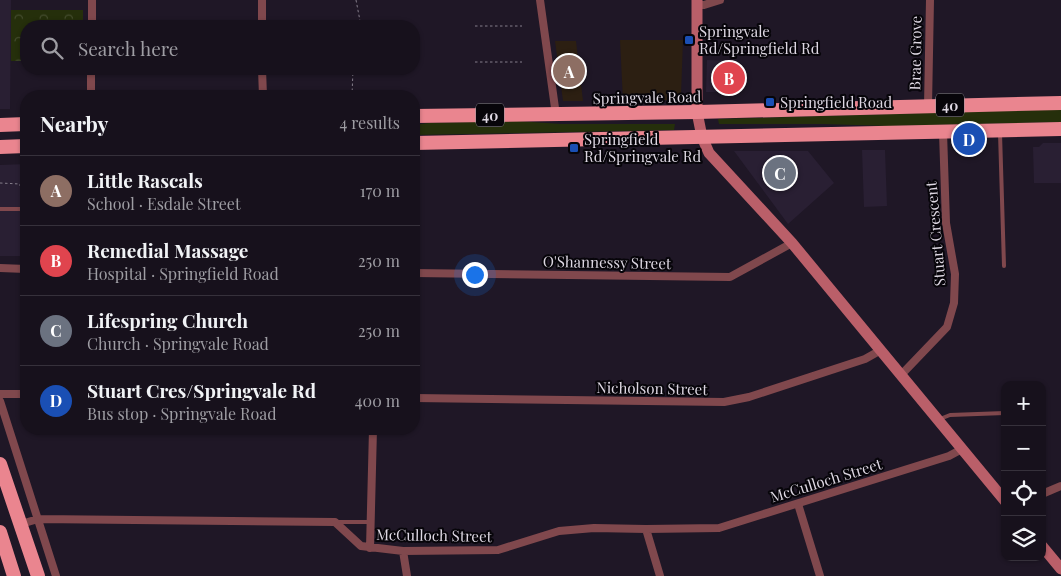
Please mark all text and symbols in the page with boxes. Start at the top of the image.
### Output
street label: Brae Grove [904,16,926,90]
search box [20,20,420,75]
place label: Springvale Rd/Springfield Rd [699,21,820,58]
icon: search [38,34,66,62]
marker: Springvale Rd/Springfield Rd [683,34,695,46]
text: Search here [78,35,178,61]
pin: A [553,52,585,90]
pin: B [713,59,745,97]
street label: Springvale Road [592,86,702,108]
place label: Springfield Road [780,92,893,112]
road number: 40 [936,94,964,116]
marker: Springfield Road [764,96,776,108]
road number: 40 [476,104,504,126]
text: Nearby [40,109,109,137]
text: 4 results [339,112,400,133]
pin: D [953,120,985,158]
place label: Springfield Rd/Springvale Rd [584,129,701,166]
marker: Springfield Rd/Springvale Rd [568,142,580,154]
pin: C [764,154,796,192]
text: Little Rascals [87,167,203,193]
text: A [51,180,61,201]
text: 170 m [360,180,400,201]
street label: Stuart Crescent [920,180,950,287]
text: School · Esdale Street [87,193,241,214]
text: Remedial Massage [87,237,248,263]
text: B [51,250,61,271]
text: 250 m [358,250,400,271]
street label: O'Shannessy Street [543,251,672,273]
your location [462,262,488,288]
text: Hospital · Springfield Road [87,263,279,284]
text: Lifespring Church [87,307,248,333]
text: C [50,320,62,341]
text: 250 m [358,320,400,341]
text: Church · Springvale Road [87,333,269,354]
text: Stuart Cres/Springvale Rd [87,377,316,403]
street label: Nicholson Street [596,377,708,399]
map controls [1001,381,1046,561]
button: + [1001,381,1046,426]
text: D [50,390,62,411]
text: 400 m [355,390,400,411]
text: Bus stop · Springvale Road [87,403,277,424]
button: − [1001,426,1046,471]
street label: McCulloch Street [768,453,885,507]
button: locate [1001,471,1046,516]
button: layers [1001,516,1046,561]
street label: McCulloch Street [376,524,493,546]

